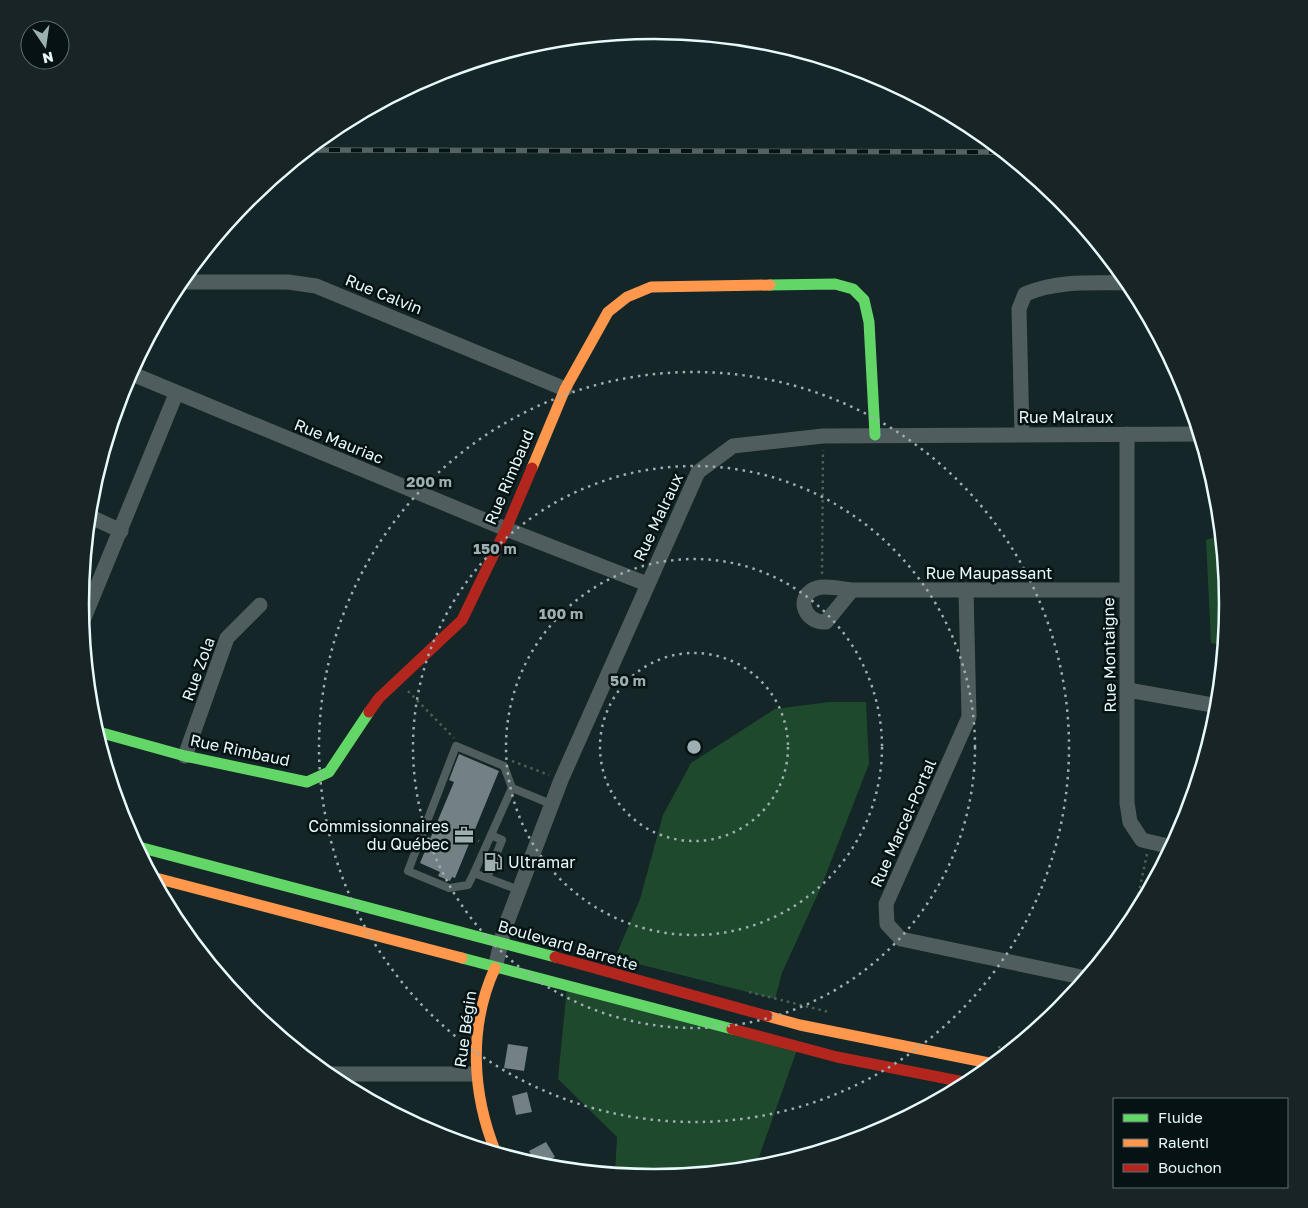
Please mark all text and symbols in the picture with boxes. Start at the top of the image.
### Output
north arrow [20,20,70,70]
text: N [41,49,55,68]
street label: Rue Calvin [343,269,425,319]
street label: Rue Malraux [1018,407,1114,427]
street label: Rue Mauriac [292,414,387,468]
street label: Rue Rimbaud [480,426,538,528]
street label: Rue Malraux [629,470,687,564]
text: 200 m [406,472,452,490]
text: 150 m [473,539,517,557]
street label: Rue Maupassant [926,563,1052,583]
street label: Rue Montaigne [1098,597,1120,713]
text: 100 m [539,604,583,622]
street label: Rue Zola [177,634,219,704]
text: 50 m [610,671,646,689]
street label: Rue Rimbaud [188,730,292,770]
centre of rings [685,738,703,756]
street label: Rue Marcel-Portal [866,756,940,890]
place label: Commissionnaires du Québec [308,816,449,854]
office icon: Commissionnaires du Québec [453,824,475,846]
fuel station icon: Ultramar [482,851,504,873]
place label: Ultramar [508,852,575,872]
street label: Boulevard Barrette [496,915,640,975]
street label: Rue Bégin [450,989,480,1069]
legend [1113,1098,1288,1188]
text: Fluide [1158,1108,1203,1126]
text: Ralenti [1158,1133,1209,1151]
text: Bouchon [1158,1158,1222,1176]

